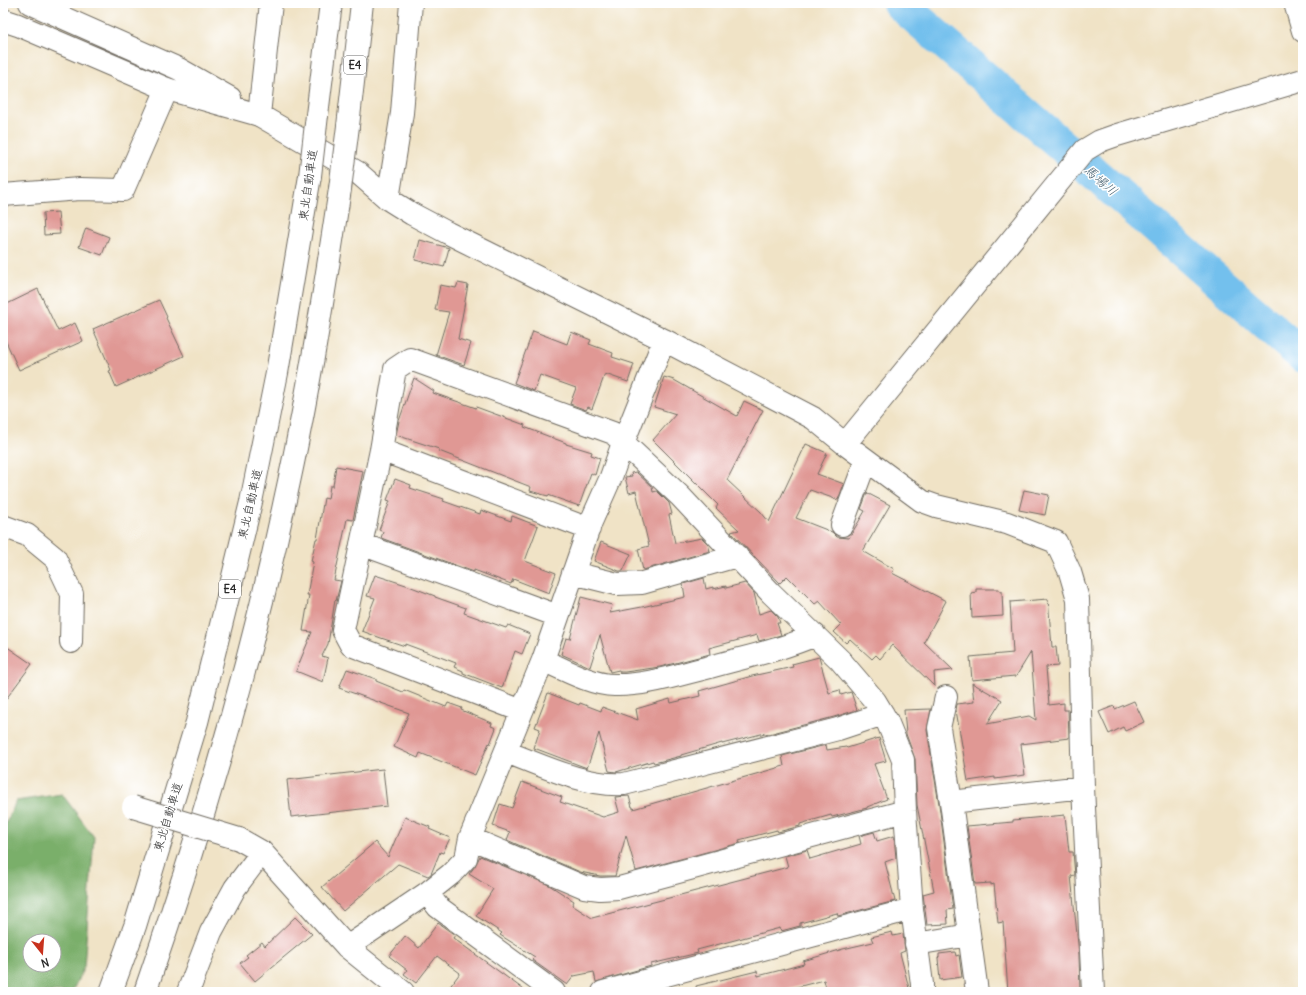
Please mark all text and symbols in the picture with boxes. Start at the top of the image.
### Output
road number: E4 [344,56,366,74]
street label: 東北自動車道 [295,148,320,222]
water label: 馬場川 [1080,161,1121,200]
street label: 東北自動車道 [234,467,265,541]
road number: E4 [219,580,241,598]
street label: 東北自動車道 [150,780,185,853]
north arrow [22,933,62,973]
text: N [39,955,51,970]

